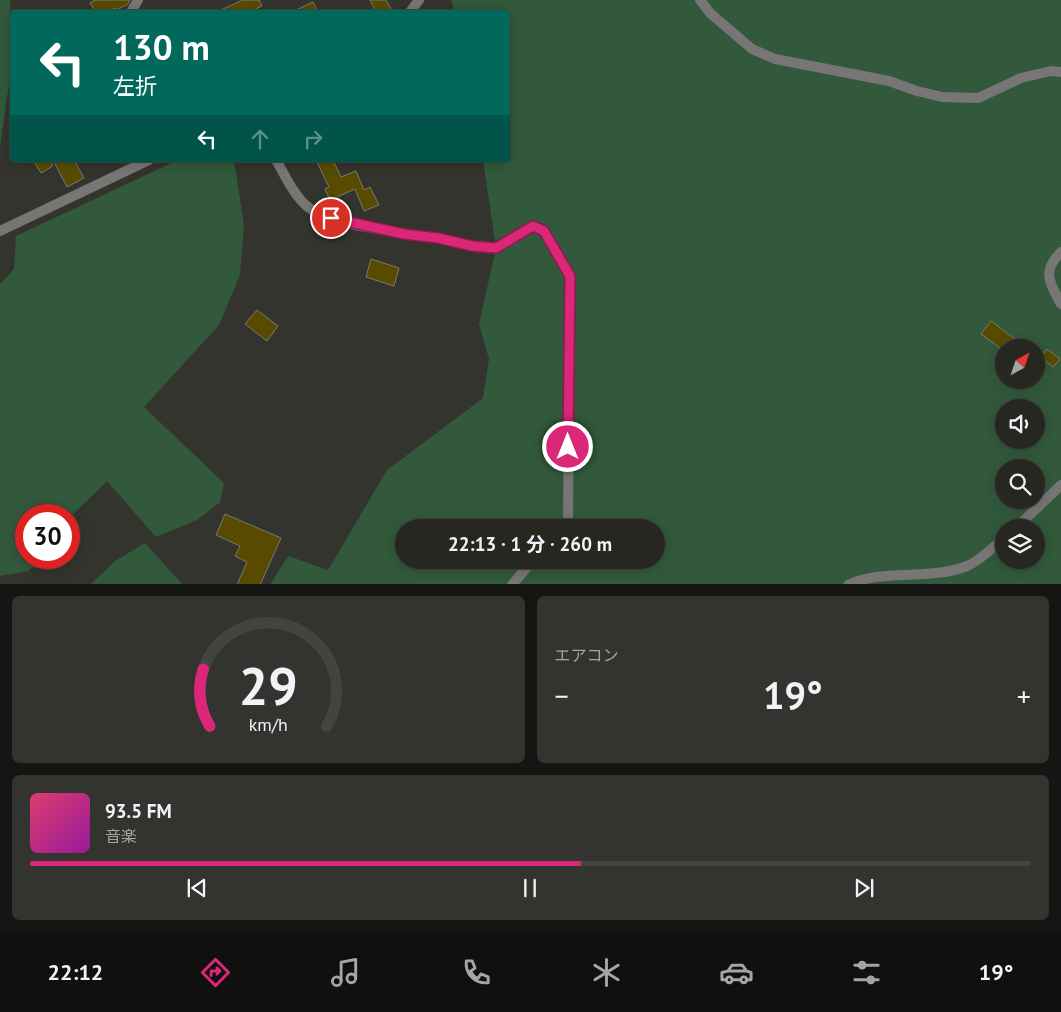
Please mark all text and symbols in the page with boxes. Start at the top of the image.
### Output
text: 130 m [113,24,210,70]
icon: left [30,30,95,95]
text: 左折 [113,72,157,100]
icon: left [193,125,221,153]
icon: ahead [246,125,274,153]
icon: right [299,125,327,153]
pin [310,197,352,239]
icon: arrive [317,204,345,232]
north arrow [995,339,1045,389]
map controls [995,339,1045,569]
button: sound [995,399,1045,449]
position arrow [541,420,593,472]
button: search [995,459,1045,509]
speed limit sign: 30 [15,504,80,569]
button: layers [995,519,1045,569]
text: 22:13 · 1 分 · 260 m [448,532,612,556]
text: エアコン [555,645,619,665]
text: 29 [239,652,298,719]
text: 19° [763,670,823,719]
text: − [555,677,569,714]
text: + [1017,677,1031,714]
text: km/h [249,713,288,736]
text: 93.5 FM [105,799,172,823]
text: 音楽 [105,826,137,846]
icon: previous [183,874,211,902]
icon: pause [516,874,544,902]
icon: next [850,874,878,902]
icon: directions [198,955,233,990]
icon: music [328,955,363,990]
icon: phone [459,955,494,990]
icon: climate [589,955,624,990]
icon: car [719,955,754,990]
icon: filters [849,955,884,990]
text: 22:12 [48,958,103,986]
text: 19° [979,958,1013,986]

